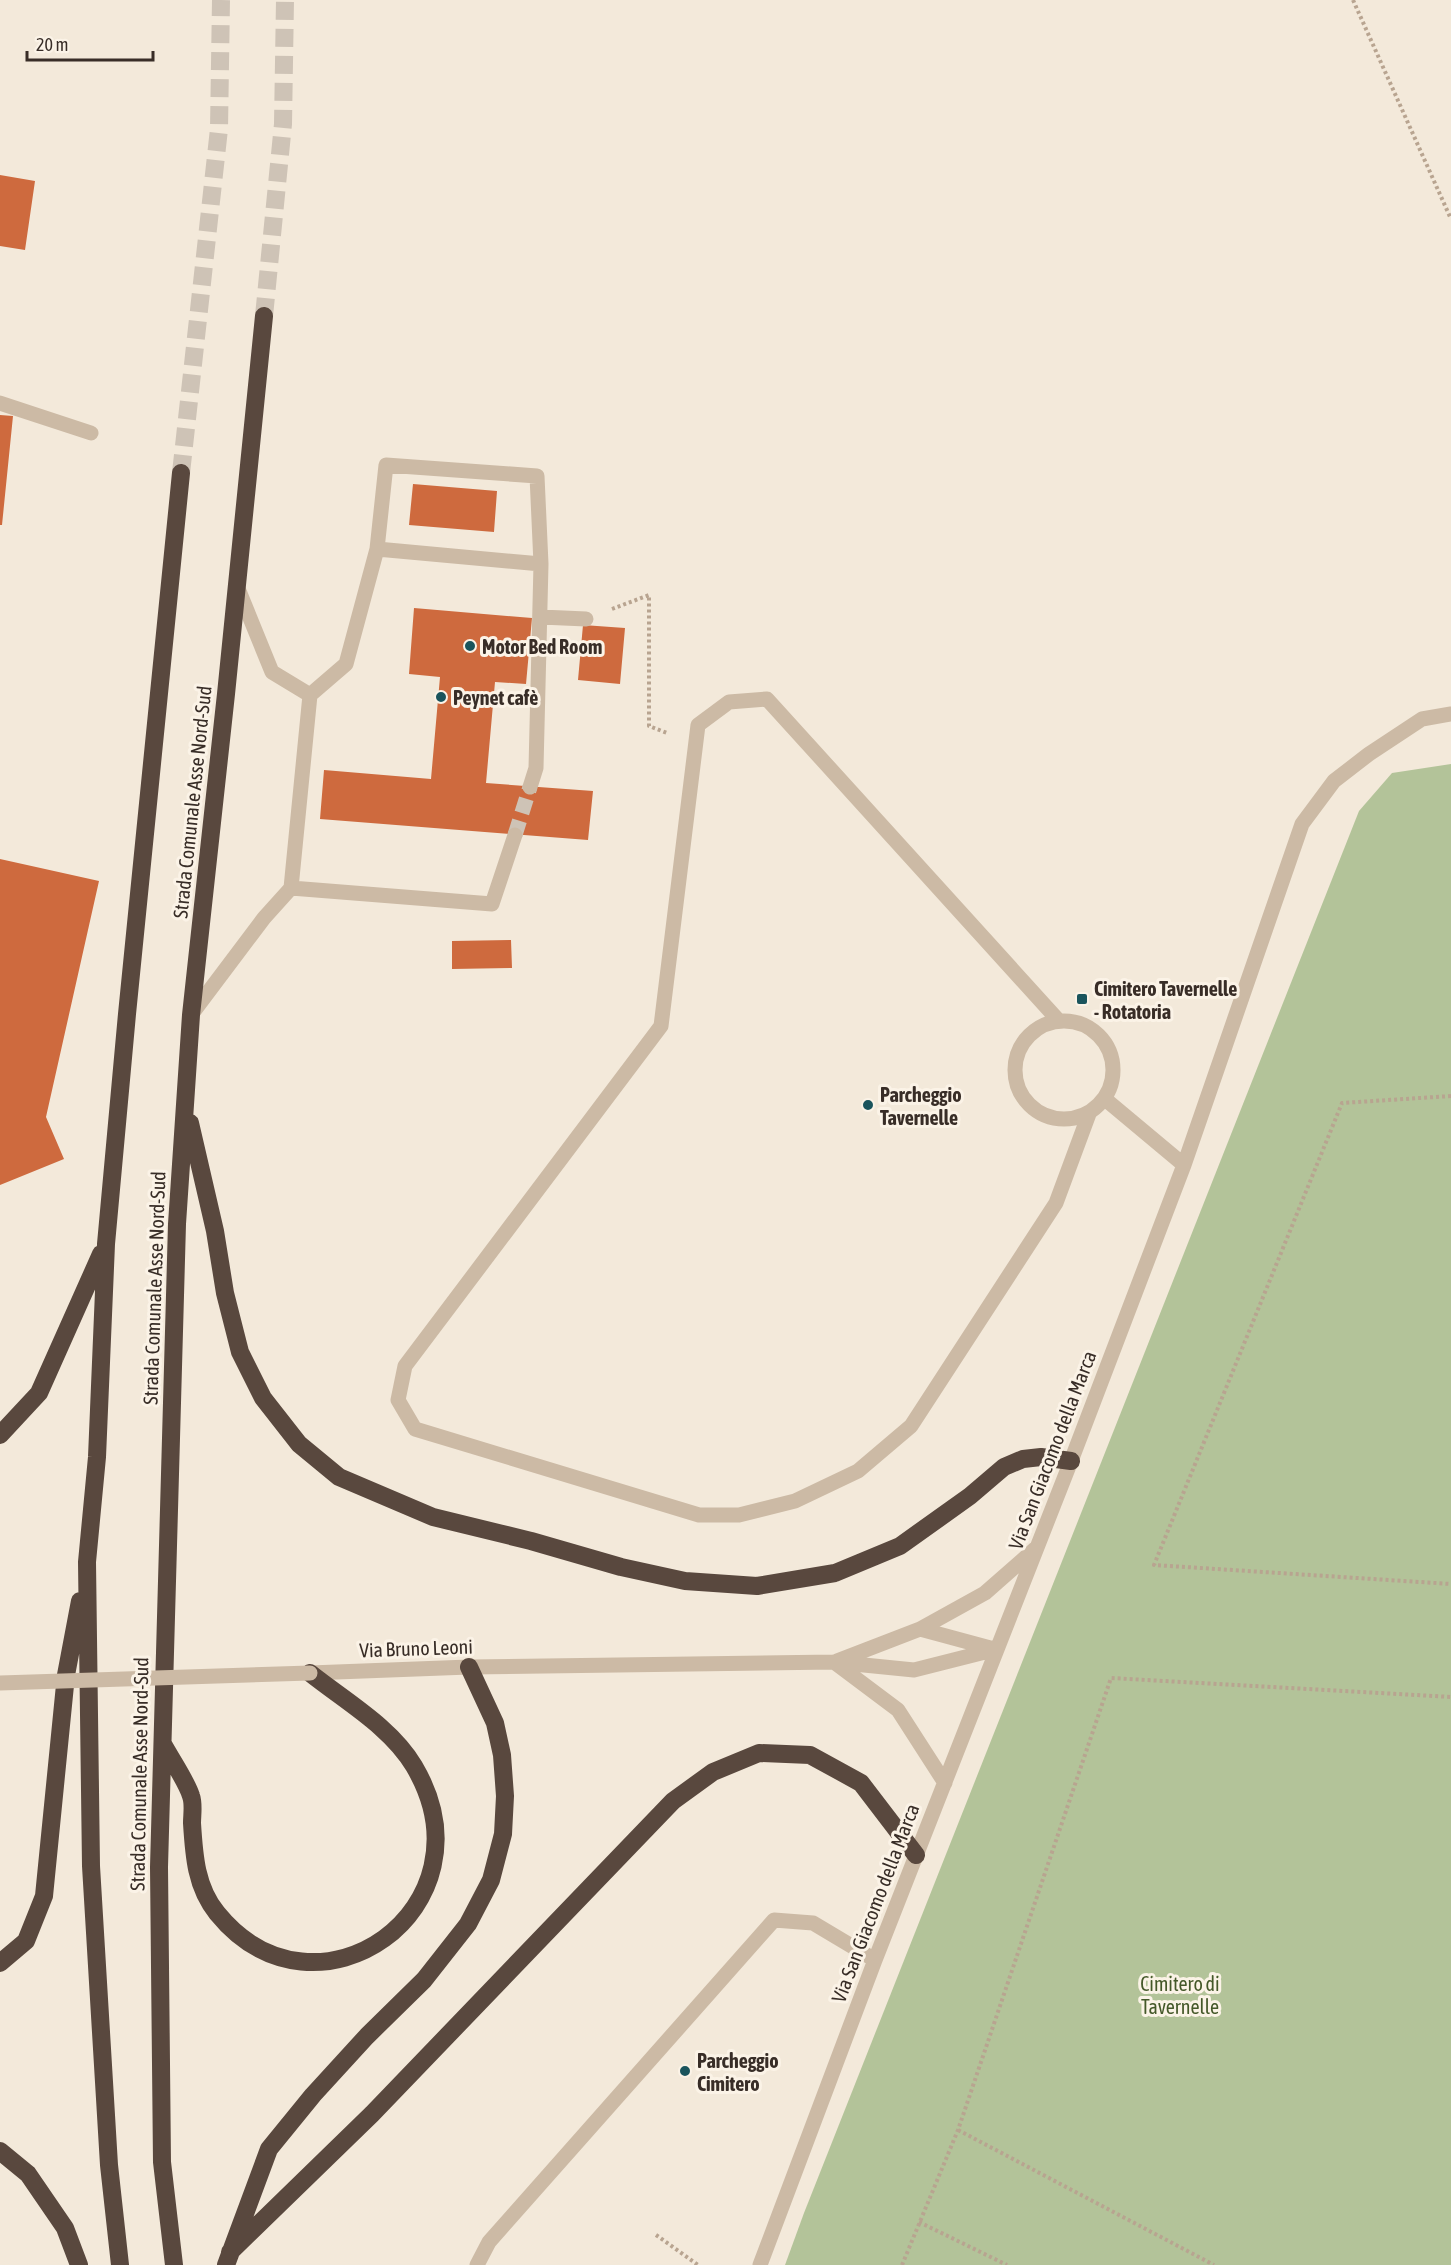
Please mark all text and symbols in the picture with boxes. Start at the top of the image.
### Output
scale bar [27,24,153,62]
text: 20 m [36,34,68,55]
place label: Motor Bed Room [482,635,602,658]
marker: Motor Bed Room [463,639,477,653]
street label: Strada Comunale Asse Nord-Sud [168,685,216,919]
place label: Peynet cafè [453,686,538,709]
marker: Peynet cafè [434,690,448,704]
place label: Cimitero Tavernelle - Rotatoria [1094,977,1237,1023]
marker: Cimitero Tavernelle - Rotatoria [1075,992,1089,1006]
place label: Parcheggio Tavernelle [880,1083,962,1129]
marker: Parcheggio Tavernelle [861,1098,875,1112]
street label: Strada Comunale Asse Nord-Sud [138,1171,170,1405]
street label: Via San Giacomo della Marca [1003,1347,1101,1553]
street label: Via Bruno Leoni [359,1635,473,1661]
street label: Strada Comunale Asse Nord-Sud [125,1657,153,1891]
street label: Via San Giacomo della Marca [826,1800,924,2006]
park label: Cimitero di Tavernelle [1140,1972,1220,2018]
place label: Parcheggio Cimitero [697,2049,779,2095]
marker: Parcheggio Cimitero [678,2064,692,2078]

